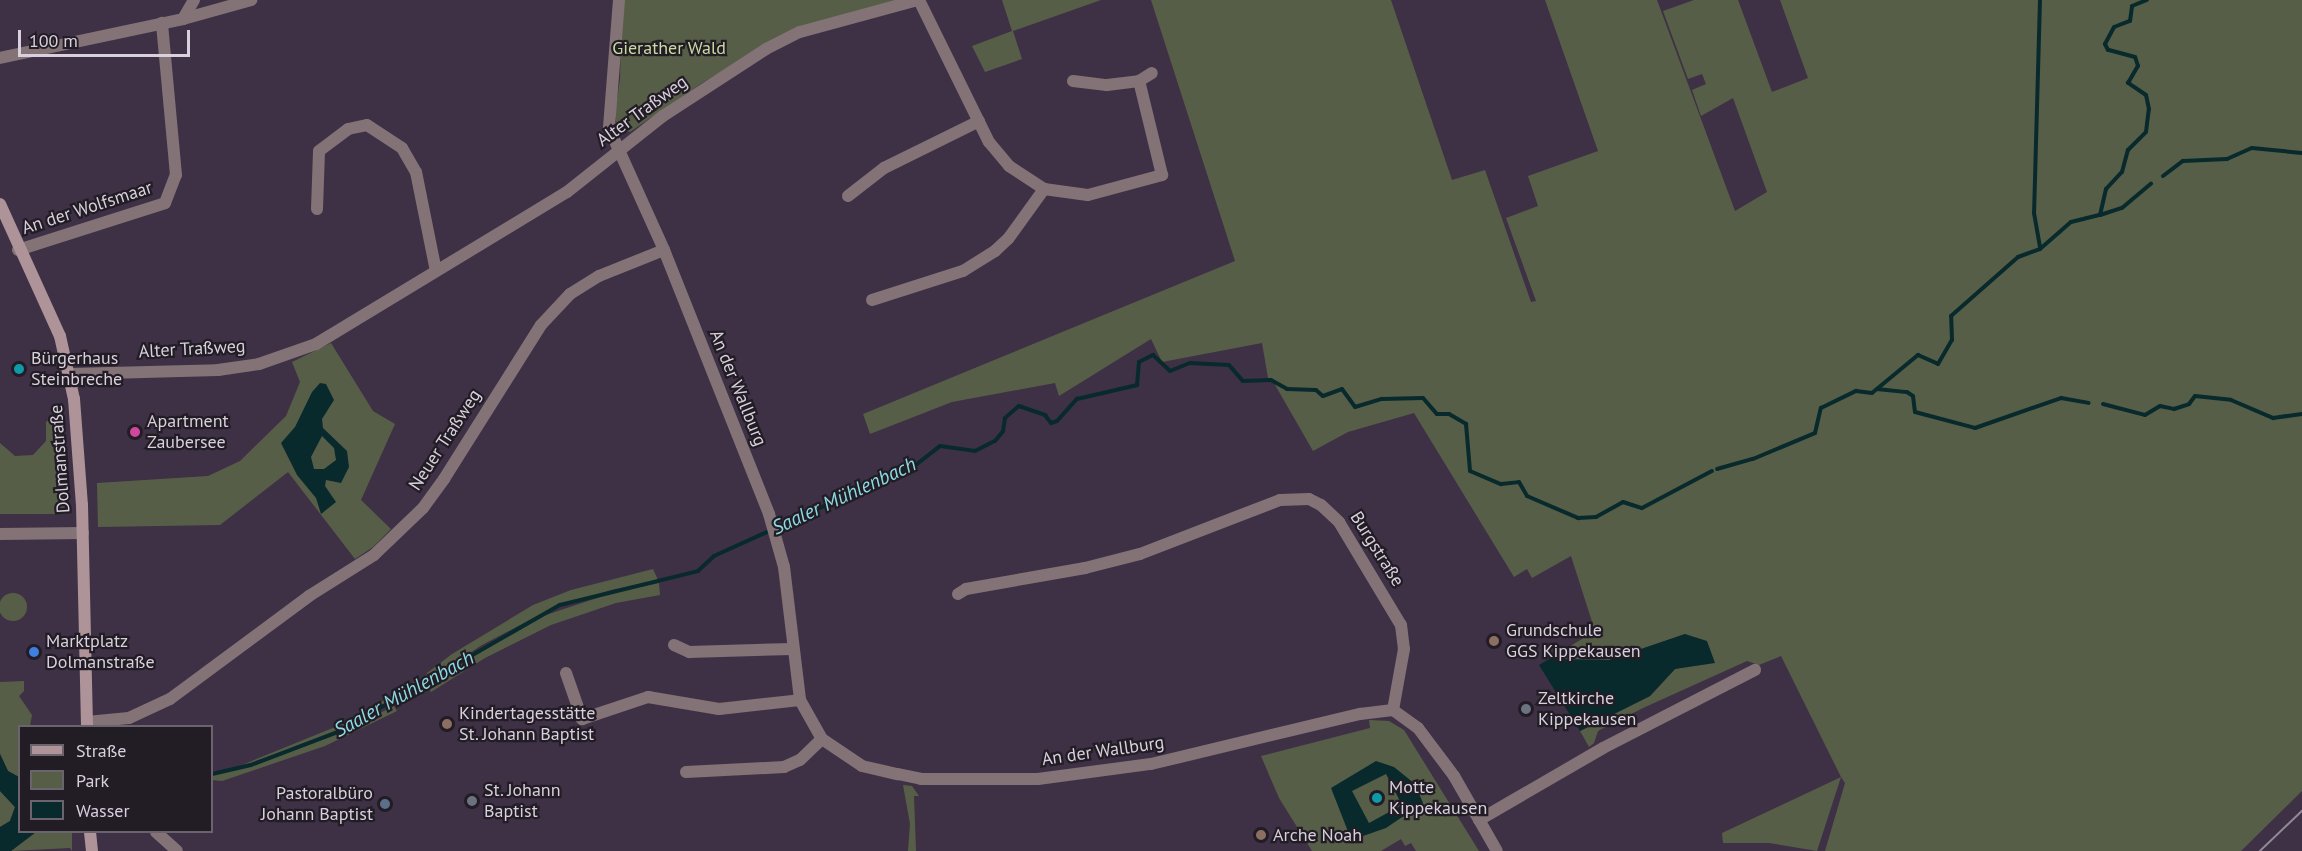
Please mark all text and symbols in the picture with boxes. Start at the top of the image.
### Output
scale bar [21,18,194,56]
text: 100 m [29,29,78,52]
park label: Gierather Wald [612,37,726,59]
street label: Alter Traßweg [592,71,692,151]
street label: An der Wolfsmaar [19,177,155,239]
street label: An der Wallburg [705,327,771,449]
street label: Alter Traßweg [138,335,246,363]
place label: Bürgerhaus Steinbreche [31,348,122,391]
marker: Bürgerhaus Steinbreche [12,362,26,376]
street label: Neuer Traßweg [404,385,486,495]
street label: Dolmanstraße [45,404,75,514]
place label: Apartment Zaubersee [147,411,229,454]
marker: Apartment Zaubersee [128,425,142,439]
water label: Saaler Mühlenbach [768,452,920,540]
street label: Burgstraße [1345,507,1409,591]
place label: Grundschule GGS Kippekausen [1506,620,1641,662]
place label: Marktplatz Dolmanstraße [46,631,155,674]
marker: Grundschule GGS Kippekausen [1487,634,1501,648]
marker: Marktplatz Dolmanstraße [27,645,41,659]
water label: Saaler Mühlenbach [330,646,478,742]
place label: Zeltkirche Kippekausen [1538,688,1636,730]
marker: Zeltkirche Kippekausen [1519,702,1533,716]
place label: Kindertagesstätte St. Johann Baptist [459,703,596,746]
marker: Kindertagesstätte St. Johann Baptist [440,717,454,731]
legend [18,725,213,833]
street label: An der Wallburg [1040,732,1166,770]
text: Straße [76,739,127,762]
text: Park [76,769,109,792]
place label: Motte Kippekausen [1389,777,1487,820]
place label: St. Johann Baptist [484,780,562,822]
place label: Pastoralbüro Johann Baptist [261,783,373,826]
marker: Motte Kippekausen [1370,791,1384,805]
marker: St. Johann Baptist [465,794,479,808]
marker: Pastoralbüro Johann Baptist [378,797,392,811]
text: Wasser [76,799,130,822]
place label: Arche Noah [1273,824,1362,846]
marker: Arche Noah [1254,828,1268,842]

